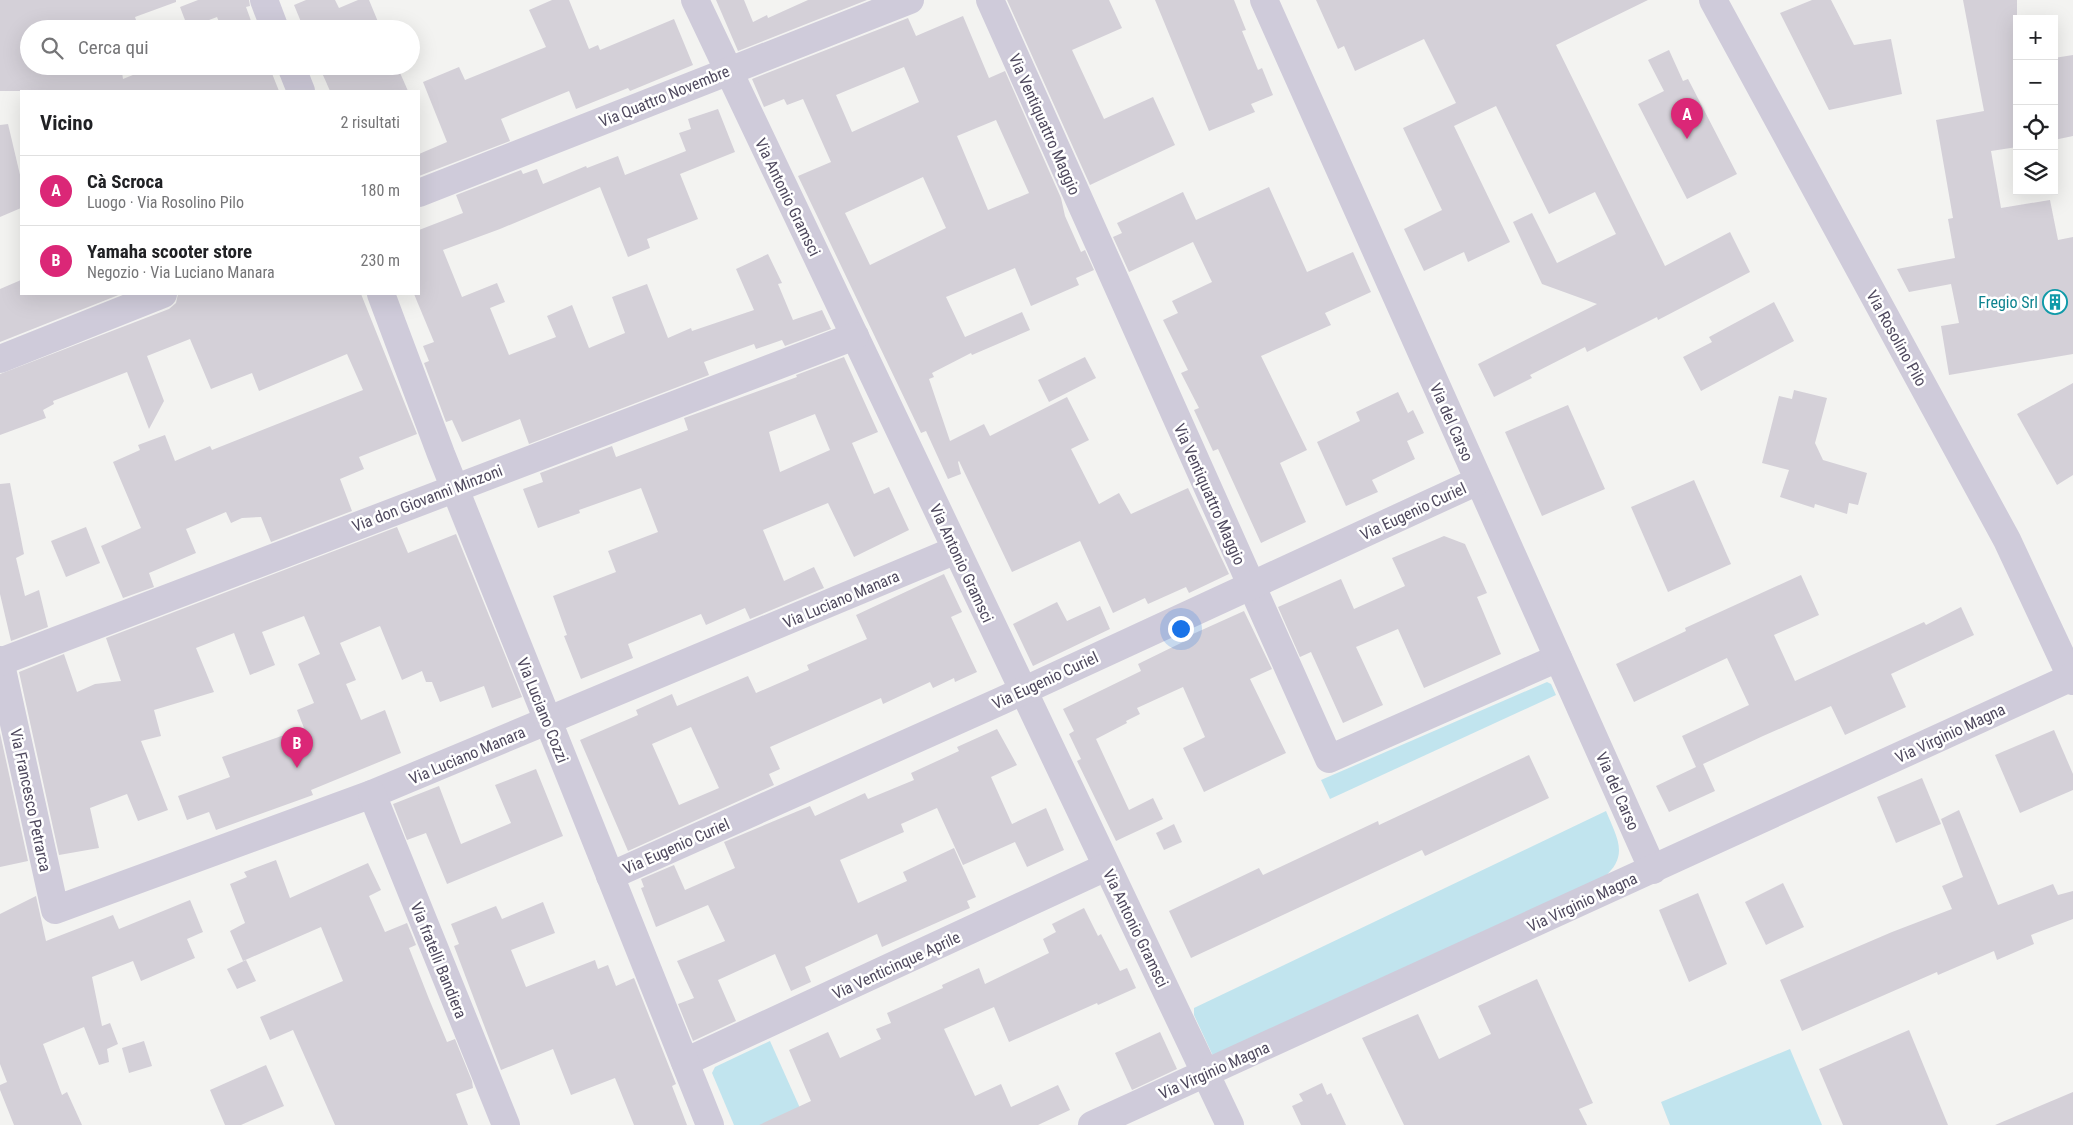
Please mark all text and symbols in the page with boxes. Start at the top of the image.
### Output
map controls [2013,15,2058,195]
button: + [2013,15,2058,60]
search box [20,20,420,75]
icon: search [38,34,66,62]
text: Cerca qui [78,36,149,59]
street label: Via Ventiquattro Maggio [1005,51,1084,198]
button: − [2013,60,2058,105]
street label: Via Quattro Novembre [596,62,732,131]
pin: A [1671,98,1703,139]
button: locate [2013,105,2058,150]
text: Vicino [40,111,93,135]
text: 2 risultati [340,113,400,132]
street label: Via Antonio Gramsci [751,135,824,259]
button: layers [2013,150,2058,195]
text: Cà Scroca [87,170,163,193]
text: A [51,181,61,200]
text: 180 m [361,181,400,200]
text: Luogo · Via Rosolino Pilo [87,193,244,212]
text: Yamaha scooter store [87,240,252,263]
text: B [52,251,60,270]
text: 230 m [361,251,400,270]
text: Negozio · Via Luciano Manara [87,263,275,282]
street label: Via Rosolino Pilo [1862,287,1931,390]
building icon: Fregio Srl [2042,289,2068,315]
place label: Fregio Srl [1978,293,2038,312]
street label: Via del Carso [1426,380,1477,464]
street label: Via Ventiquattro Maggio [1170,421,1249,568]
street label: Via don Giovanni Minzoni [349,461,505,536]
street label: Via Eugenio Curiel [1357,479,1469,544]
street label: Via Antonio Gramsci [926,501,997,626]
street label: Via Luciano Manara [780,566,902,633]
your location [1168,616,1194,642]
street label: Via Eugenio Curiel [989,648,1101,713]
street label: Via Luciano Cozzi [513,655,572,766]
street label: Via Virginio Magna [1892,700,2008,767]
street label: Via Luciano Manara [406,722,528,789]
street label: Via Francesco Petrarca [6,727,55,873]
pin: B [281,727,313,768]
street label: Via del Carso [1592,749,1643,833]
street label: Via Eugenio Curiel [620,814,732,878]
street label: Via Antonio Gramsci [1099,866,1172,990]
street label: Via Virginio Magna [1524,869,1640,936]
street label: Via fratelli Bandiera [407,899,471,1021]
street label: Via Venticinque Aprile [829,928,963,1003]
street label: Via Virginio Magna [1156,1038,1272,1103]

